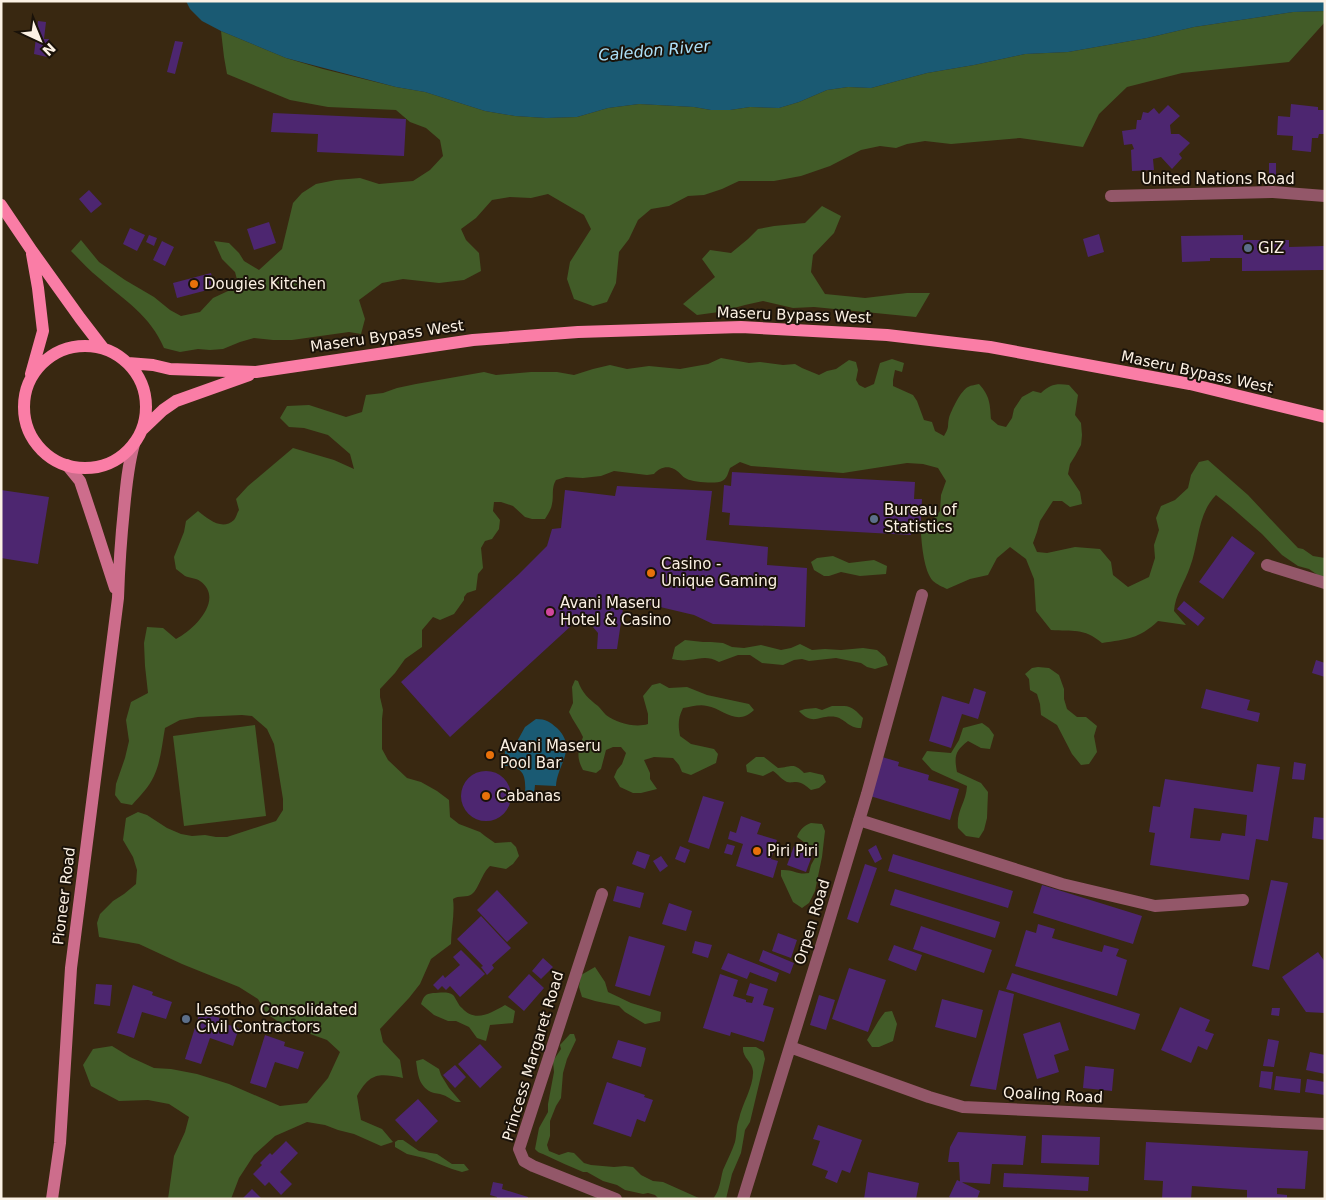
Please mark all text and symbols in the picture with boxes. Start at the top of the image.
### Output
north arrow [15,15,65,65]
water label: Caledon River [597,36,712,65]
text: N [39,40,59,59]
street label: United Nations Road [1141,170,1295,188]
place label: GIZ [1258,239,1284,257]
marker: GIZ [1242,242,1254,254]
place label: Dougies Kitchen [204,275,326,293]
marker: Dougies Kitchen [188,278,200,290]
street label: Maseru Bypass West [716,303,872,327]
street label: Maseru Bypass West [309,316,465,356]
street label: Maseru Bypass West [1119,347,1275,397]
place label: Bureau of Statistics [884,501,958,536]
marker: Bureau of Statistics [868,513,880,525]
place label: Casino - Unique Gaming [661,555,777,590]
marker: Casino - Unique Gaming [645,567,657,579]
place label: Avani Maseru Hotel & Casino [560,594,671,629]
marker: Avani Maseru Hotel & Casino [544,606,556,618]
place label: Avani Maseru Pool Bar [500,737,601,772]
marker: Avani Maseru Pool Bar [484,749,496,761]
place label: Cabanas [496,787,561,805]
marker: Cabanas [480,790,492,802]
place label: Piri Piri [767,842,818,860]
marker: Piri Piri [751,845,763,857]
street label: Pioneer Road [49,846,79,946]
street label: Orpen Road [790,877,834,967]
street label: Princess Margaret Road [499,969,567,1143]
place label: Lesotho Consolidated Civil Contractors [196,1001,357,1036]
marker: Lesotho Consolidated Civil Contractors [180,1013,192,1025]
street label: Qoaling Road [1003,1083,1103,1107]

